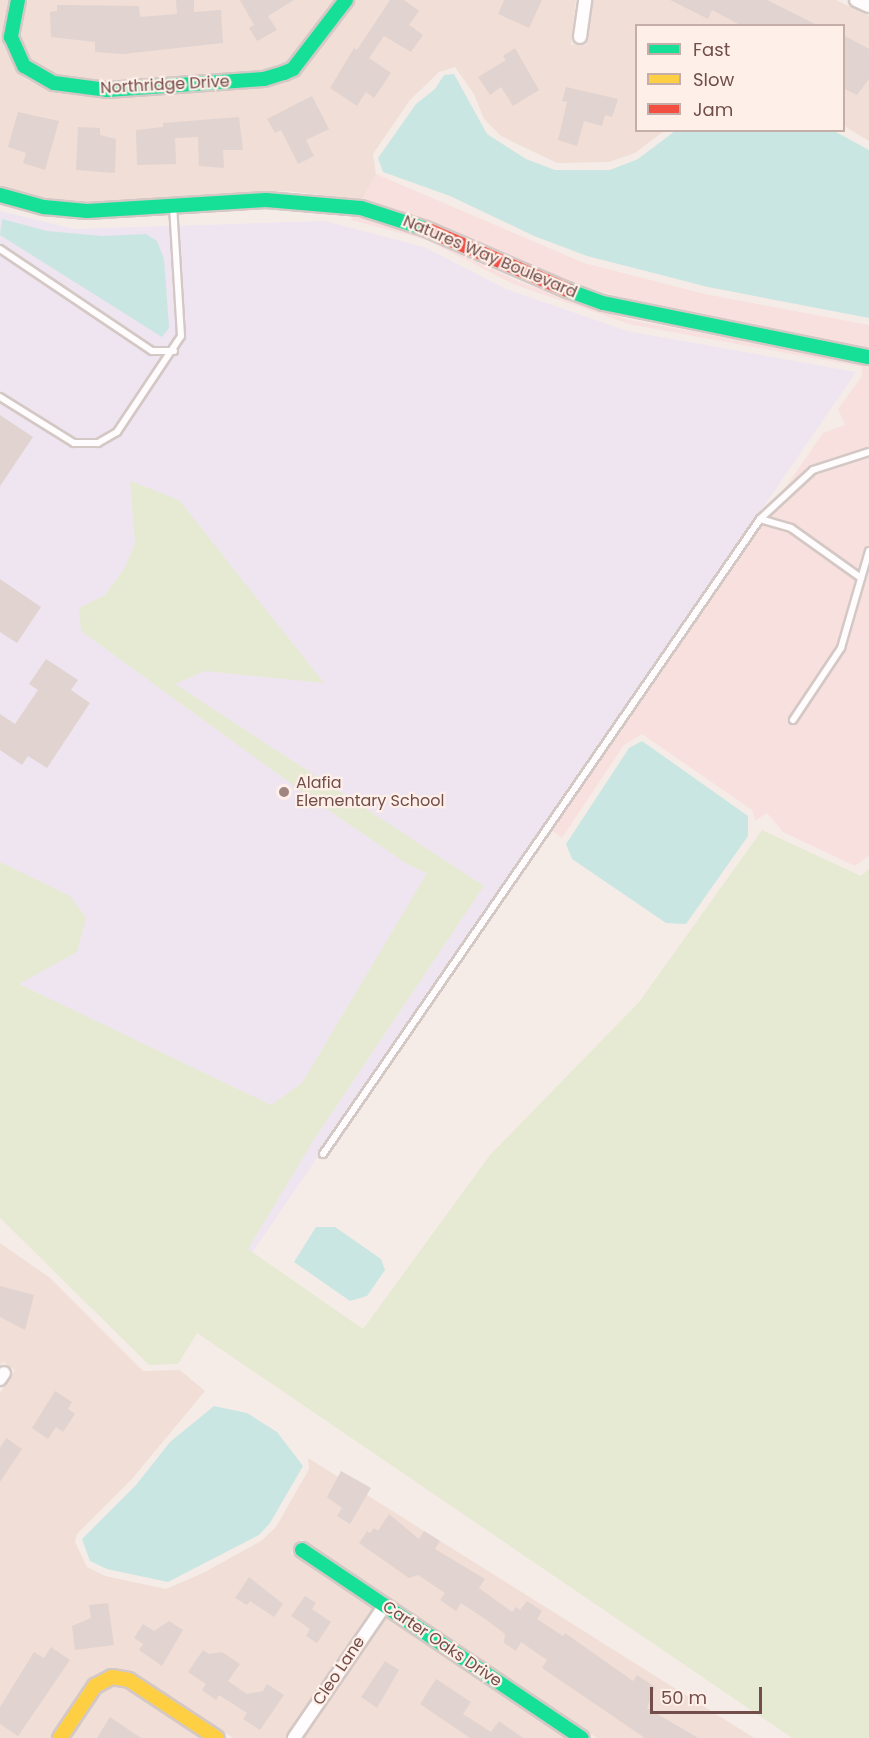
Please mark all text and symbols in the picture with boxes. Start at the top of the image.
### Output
legend [635,24,845,132]
text: Fast [693,37,730,62]
text: Slow [693,67,734,92]
street label: Northridge Drive [100,72,230,98]
text: Jam [693,97,733,122]
street label: Natures Way Boulevard [400,212,580,302]
place label: Alafia Elementary School [296,773,444,811]
marker: Alafia Elementary School [277,785,291,799]
street label: Carter Oaks Drive [379,1597,505,1691]
street label: Cleo Lane [309,1633,369,1709]
scale bar [653,1675,766,1713]
text: 50 m [661,1685,707,1710]

